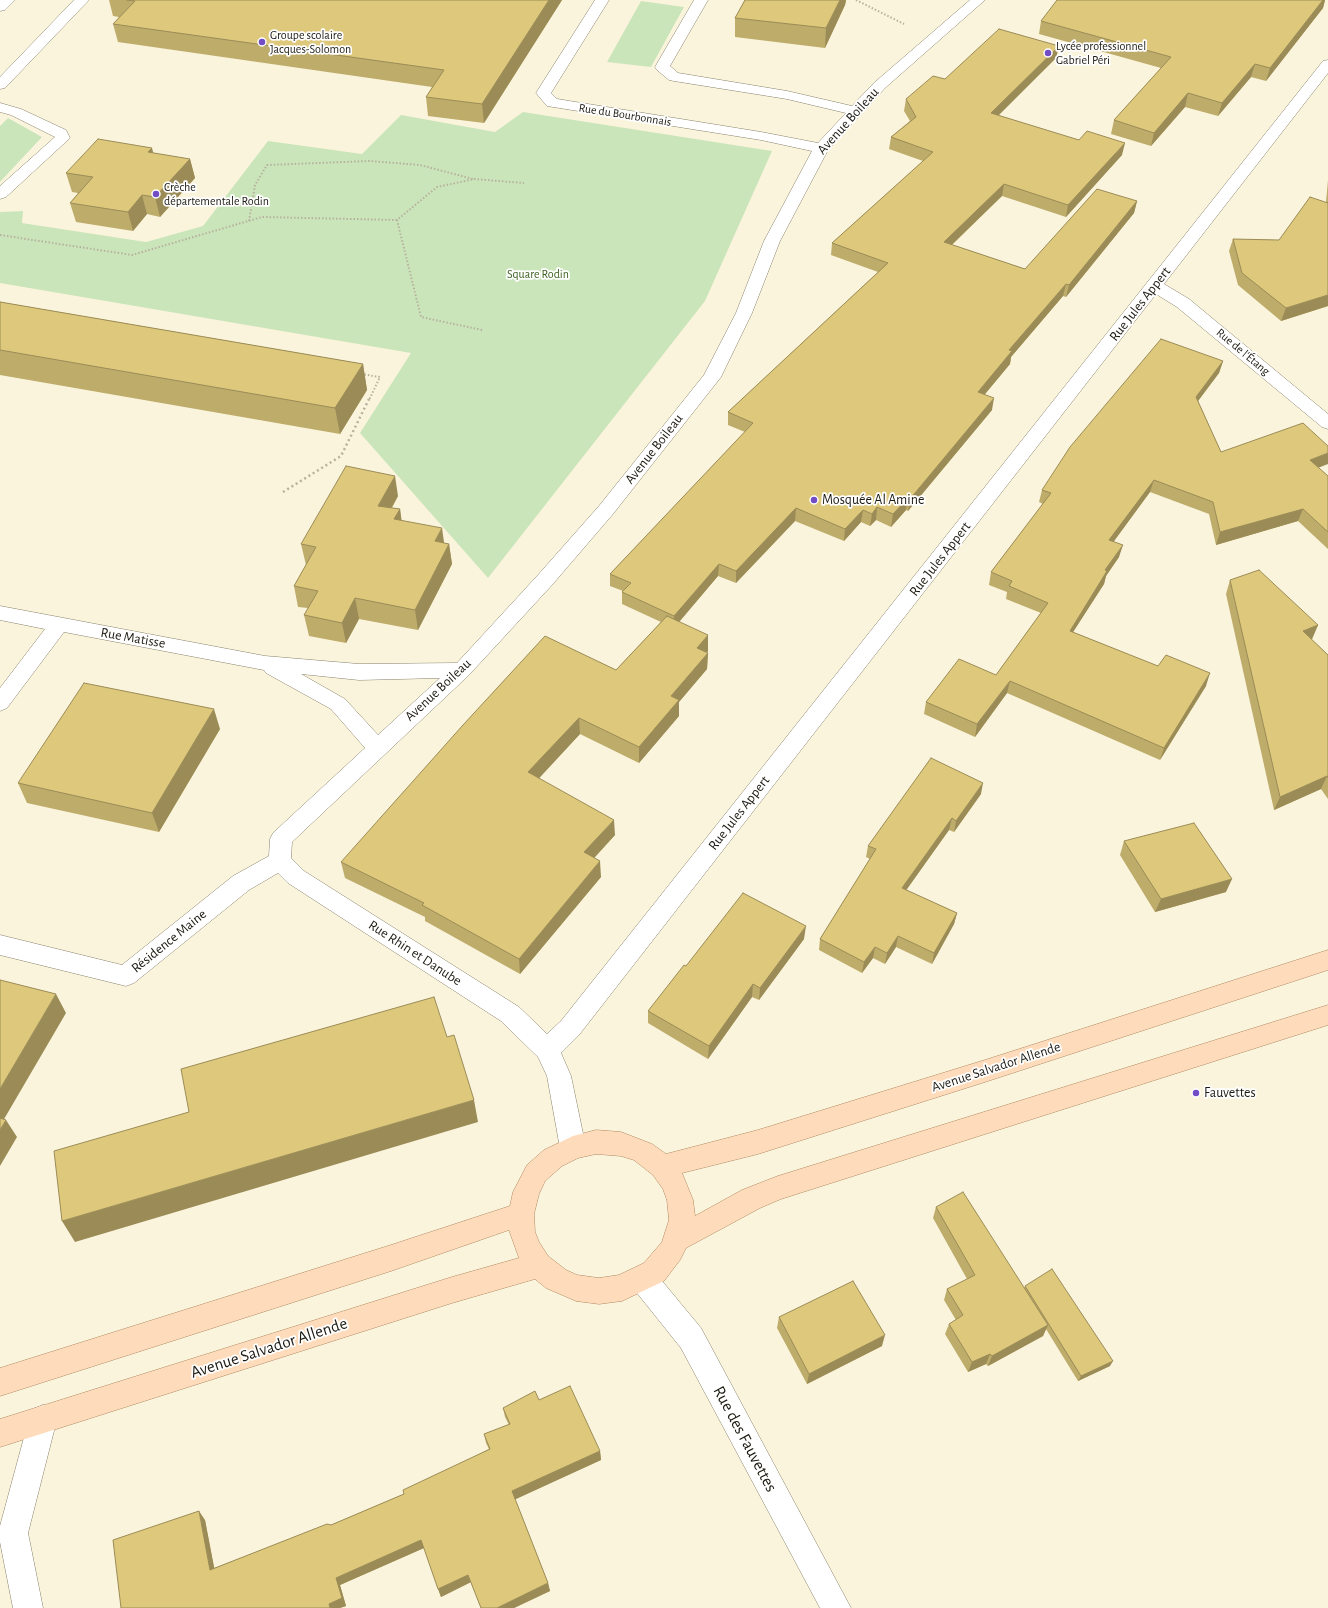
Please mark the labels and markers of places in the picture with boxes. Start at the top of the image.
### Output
place label: Groupe scolaire Jacques-Solomon [270,28,351,56]
marker: Groupe scolaire Jacques-Solomon [257,37,267,47]
place label: Lycée professionnel Gabriel Péri [1056,39,1146,67]
marker: Lycée professionnel Gabriel Péri [1043,48,1053,58]
place label: Crèche départementale Rodin [164,180,269,208]
marker: Crèche départementale Rodin [151,189,161,199]
place label: Mosquée Al Amine [822,492,924,508]
marker: Mosquée Al Amine [809,495,819,505]
place label: Fauvettes [1204,1085,1256,1101]
marker: Fauvettes [1191,1088,1201,1098]

